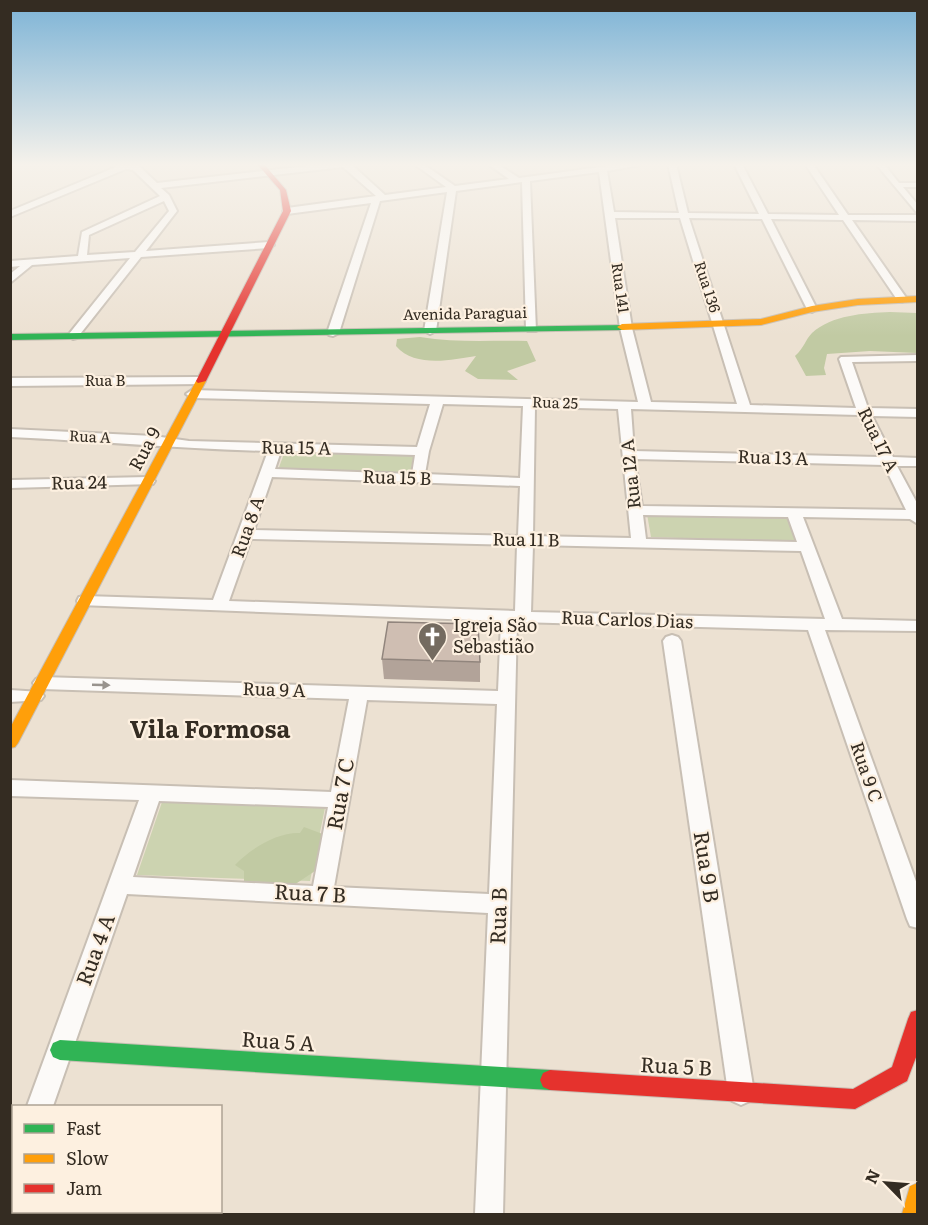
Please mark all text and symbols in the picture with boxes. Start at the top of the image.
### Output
street label: Rua 136 [689,258,728,315]
street label: Rua 141 [607,261,636,314]
street label: Avenida Paraguai [403,300,527,325]
street label: Rua B [85,368,125,391]
street label: Rua 25 [532,389,579,414]
street label: Rua 17 A [852,402,907,477]
street label: Rua 9 [121,421,166,475]
street label: Rua A [69,423,112,448]
street label: Rua 15 A [261,432,331,461]
street label: Rua 12 A [612,438,647,511]
street label: Rua 13 A [737,442,809,471]
street label: Rua 15 B [362,462,432,491]
street label: Rua 24 [51,468,107,495]
street label: Rua 8 A [223,492,270,561]
street label: Rua 11 B [492,524,560,553]
street label: Rua Carlos Dias [560,603,694,634]
place label: Igreja São Sebastião [453,611,537,659]
church icon: Igreja São Sebastião [416,620,448,662]
street label: Rua 9 A [242,674,306,703]
one-way arrow [91,680,110,690]
district label: Vila Formosa [130,710,290,745]
street label: Rua 9 C [844,738,890,805]
street label: Rua 7 C [317,755,360,832]
street label: Rua 9 B [688,829,729,905]
street label: Rua 7 B [273,874,347,909]
street label: Rua B [480,887,513,945]
street label: Rua 4 A [66,908,121,989]
street label: Rua 5 A [240,1021,316,1058]
street label: Rua 5 B [639,1047,713,1082]
legend [12,1105,222,1213]
text: Fast [66,1114,102,1141]
text: Slow [66,1144,109,1171]
north arrow [856,1153,916,1213]
text: N [858,1165,885,1187]
text: Jam [66,1174,102,1201]

